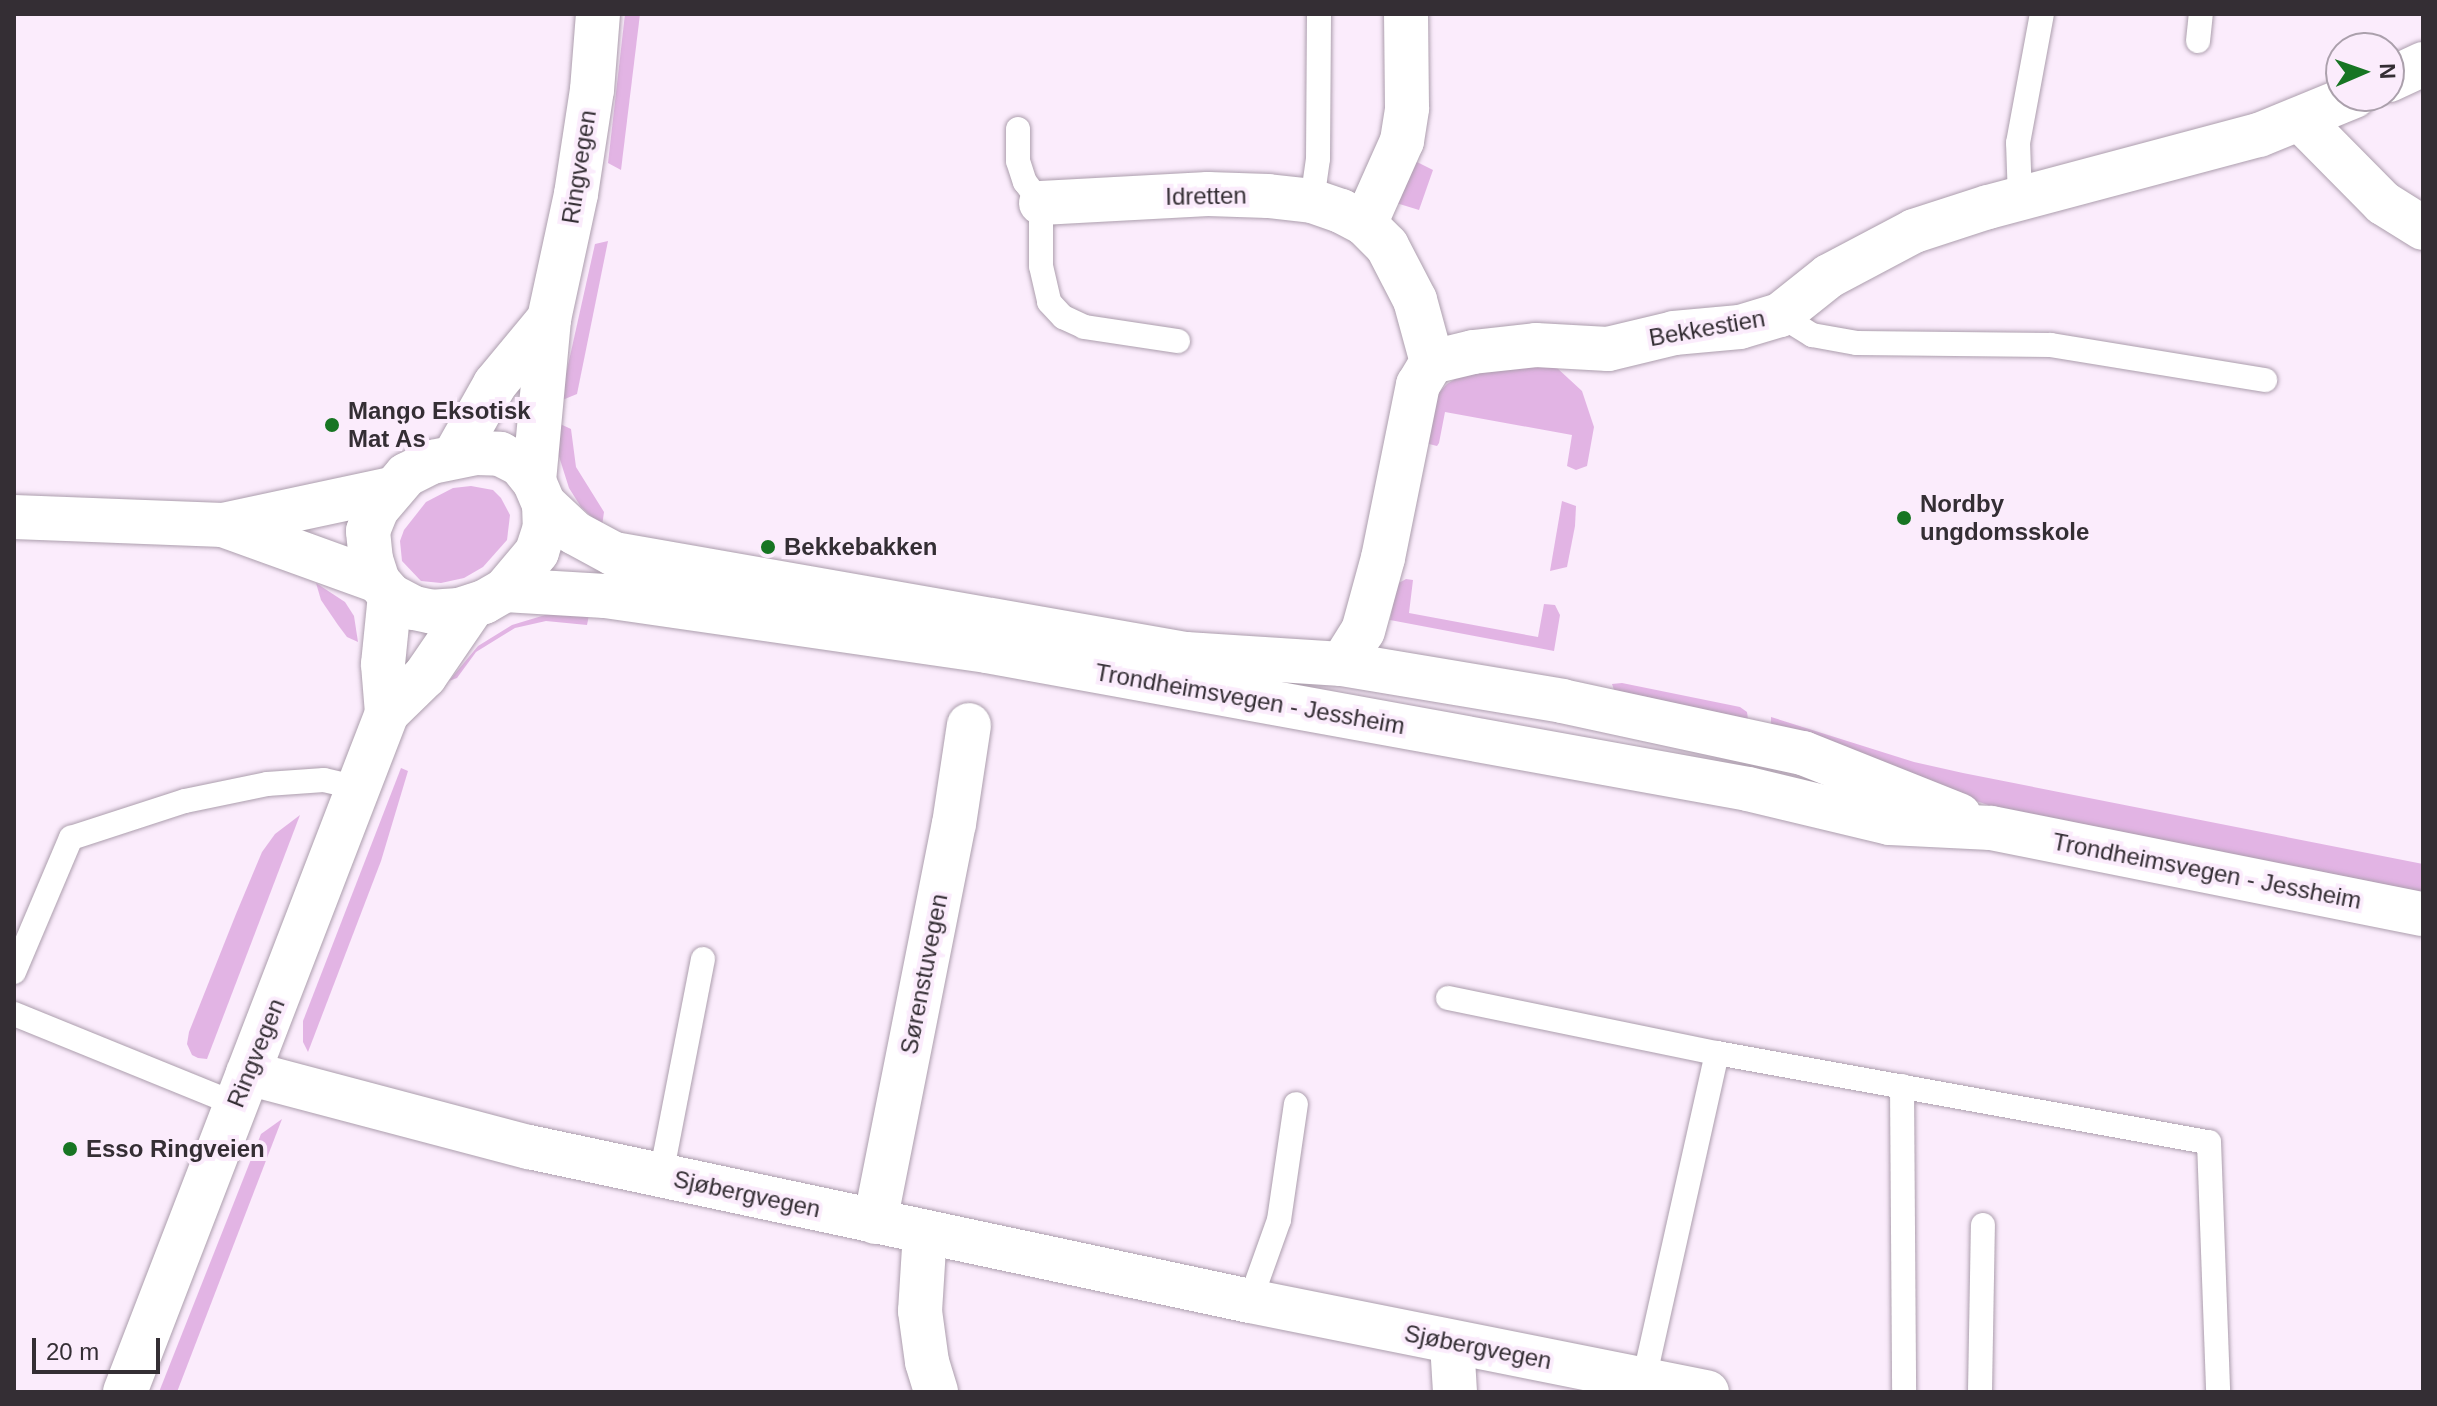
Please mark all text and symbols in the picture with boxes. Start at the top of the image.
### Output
north arrow [2325,32,2405,112]
text: N [2375,63,2400,80]
street label: Ringvegen [556,108,602,226]
street label: Idretten [1165,181,1247,211]
street label: Bekkestien [1647,304,1767,352]
place label: Mango Eksotisk Mat As [348,397,531,453]
marker: Mango Eksotisk Mat As [323,416,341,434]
place label: Nordby ungdomsskole [1920,490,2089,546]
marker: Nordby ungdomsskole [1895,509,1913,527]
place label: Bekkebakken [784,533,937,561]
marker: Bekkebakken [759,538,777,556]
street label: Trondheimsvegen - Jessheim [1093,658,1407,740]
street label: Trondheimsvegen - Jessheim [2050,827,2364,915]
street label: Sørenstuvegen [894,891,954,1057]
street label: Ringvegen [221,994,291,1112]
place label: Esso Ringveien [86,1135,265,1163]
marker: Esso Ringveien [61,1140,79,1158]
street label: Sjøbergvegen [671,1164,823,1224]
street label: Sjøbergvegen [1402,1319,1554,1375]
scale bar [36,1322,164,1372]
text: 20 m [46,1338,99,1365]

